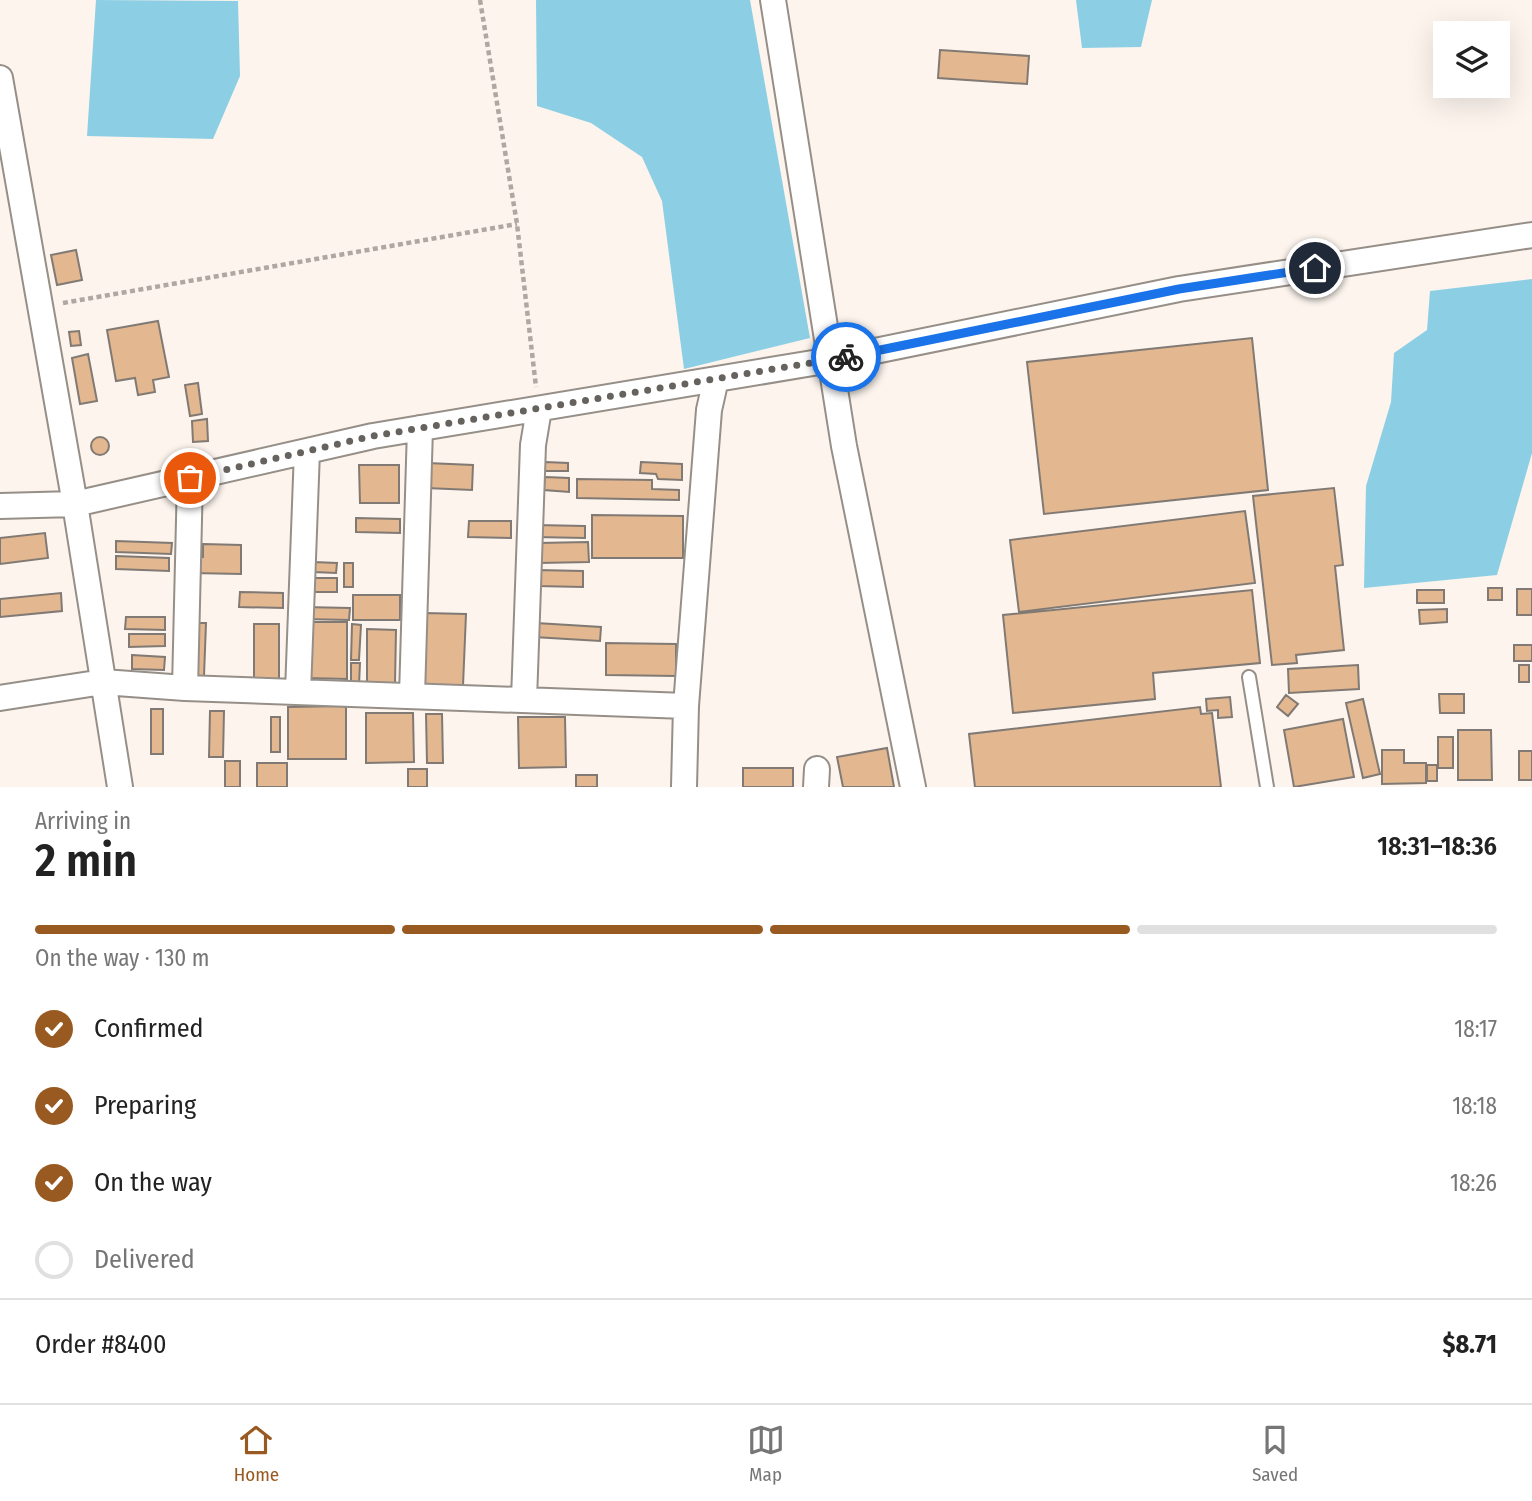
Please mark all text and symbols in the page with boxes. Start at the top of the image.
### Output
map controls [1433,21,1510,98]
button: layers [1433,21,1510,98]
pin [1285,238,1345,298]
icon: home [1296,249,1334,287]
courier [811,322,881,392]
icon: bike [827,338,865,376]
pin [160,448,220,508]
icon: bag [171,459,209,497]
text: Arriving in [35,807,131,835]
text: 18:31–18:36 [1377,831,1497,862]
text: 2 min [35,833,137,888]
text: On the way · 130 m [35,944,209,972]
icon: check [35,1010,73,1048]
text: Confirmed [94,1013,204,1044]
text: 18:17 [1454,1015,1497,1043]
icon: check [35,1087,73,1125]
text: Preparing [94,1090,196,1121]
text: 18:18 [1452,1092,1497,1120]
icon: check [35,1164,73,1202]
text: On the way [94,1167,212,1198]
text: 18:26 [1450,1169,1497,1197]
text: Delivered [94,1244,195,1275]
text: Order #8400 [35,1329,167,1360]
text: $8.71 [1442,1329,1497,1360]
tab: Home [234,1421,279,1486]
tab: Map [747,1421,785,1486]
tab: Saved [1252,1421,1298,1486]

